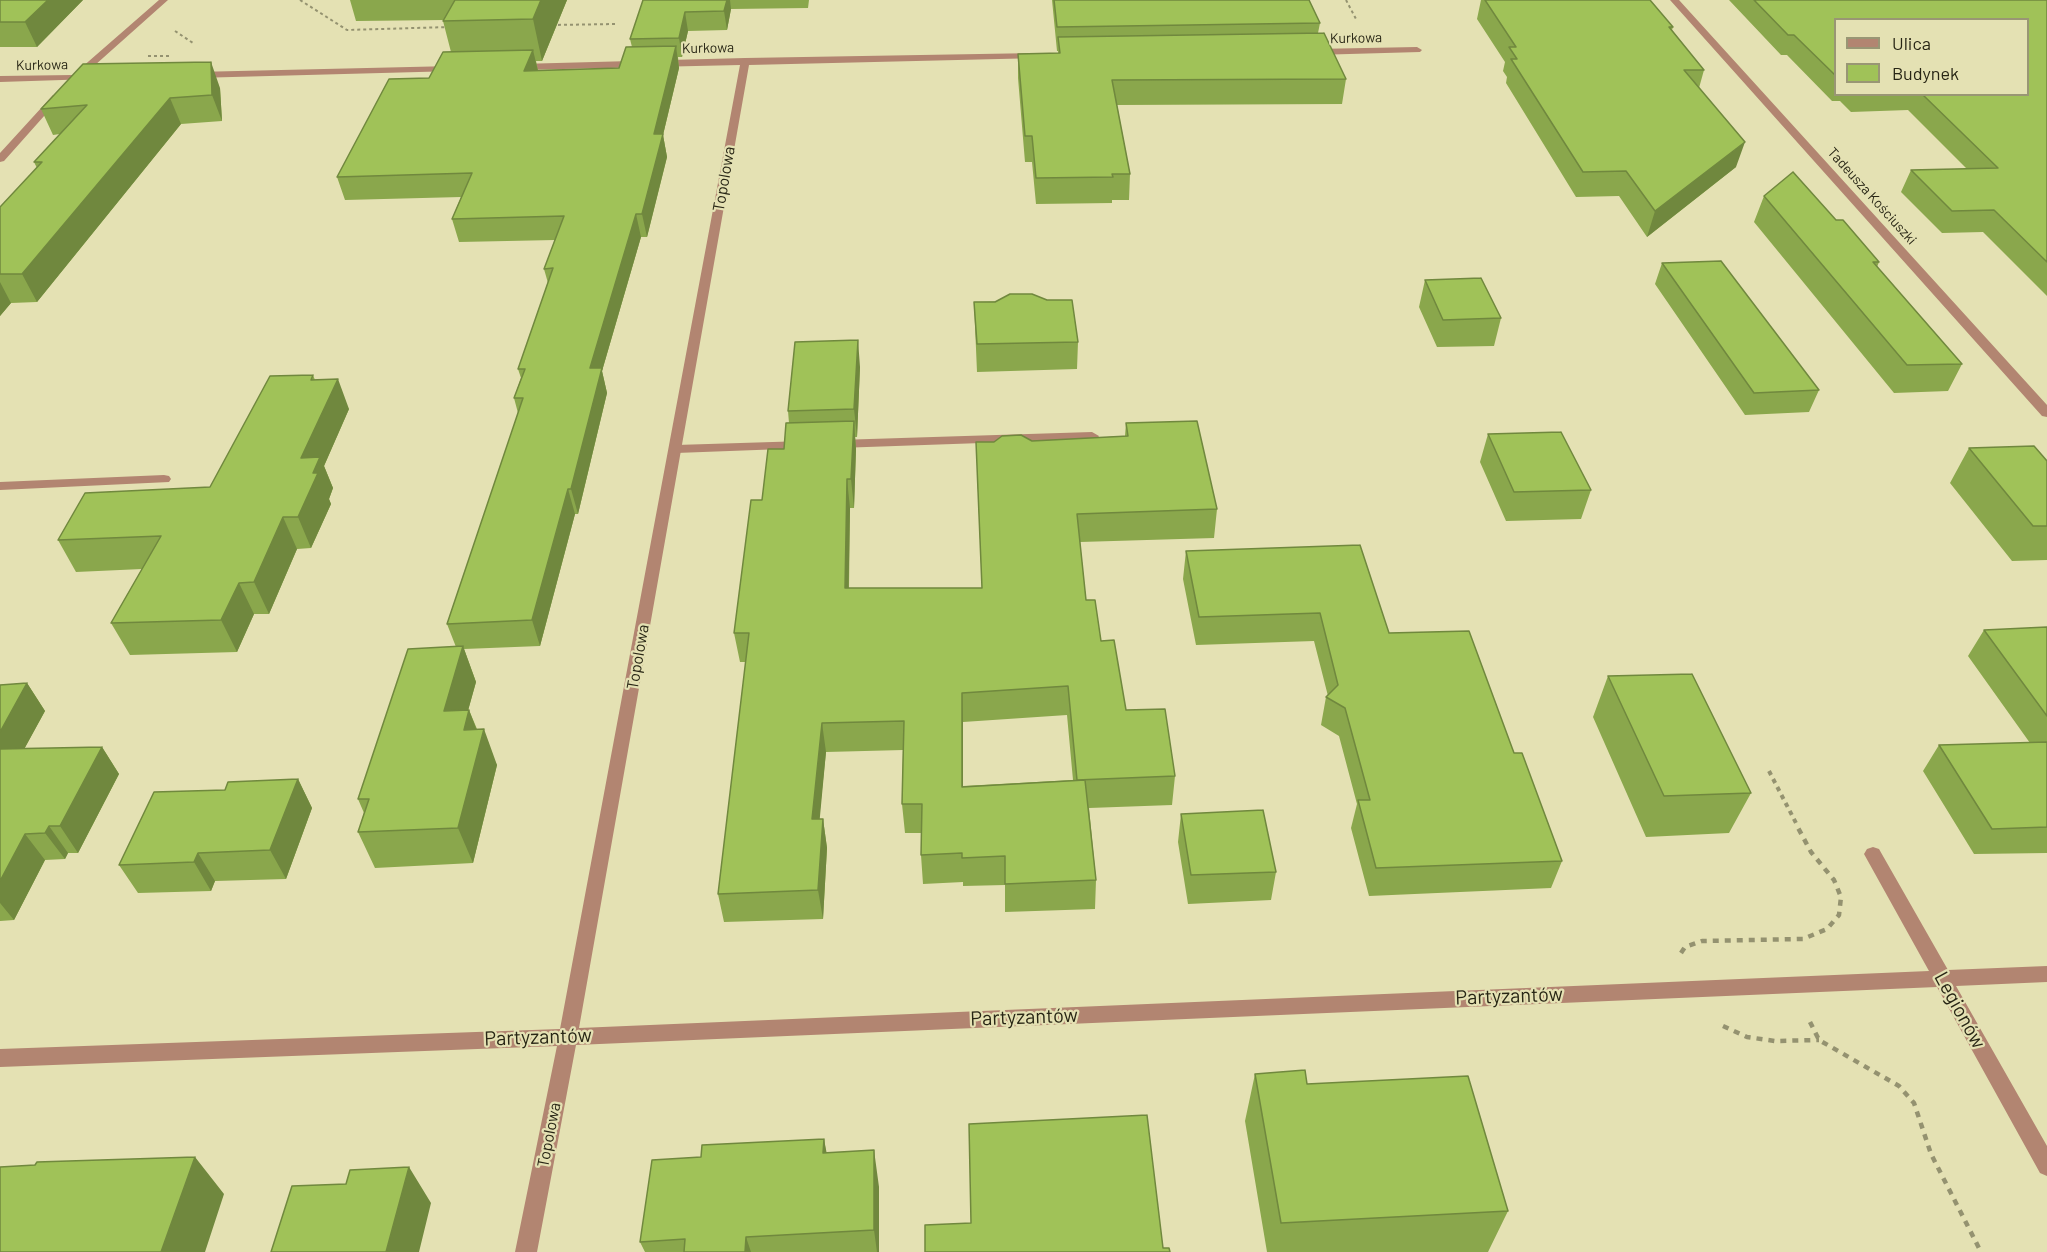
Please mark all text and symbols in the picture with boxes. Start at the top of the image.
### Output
legend [1834,18,2029,96]
street label: Kurkowa [1330,29,1382,47]
text: Ulica [1892,32,1931,54]
street label: Kurkowa [682,39,734,57]
street label: Kurkowa [16,56,68,74]
text: Budynek [1892,62,1959,84]
street label: Tadeusza Kościuszki [1824,144,1920,248]
street label: Topolowa [709,145,739,213]
street label: Topolowa [623,623,653,691]
street label: Legionów [1929,967,1991,1053]
street label: Partyzantów [1455,982,1563,1010]
street label: Partyzantów [970,1003,1078,1031]
street label: Partyzantów [484,1023,592,1051]
street label: Topolowa [533,1101,565,1169]

